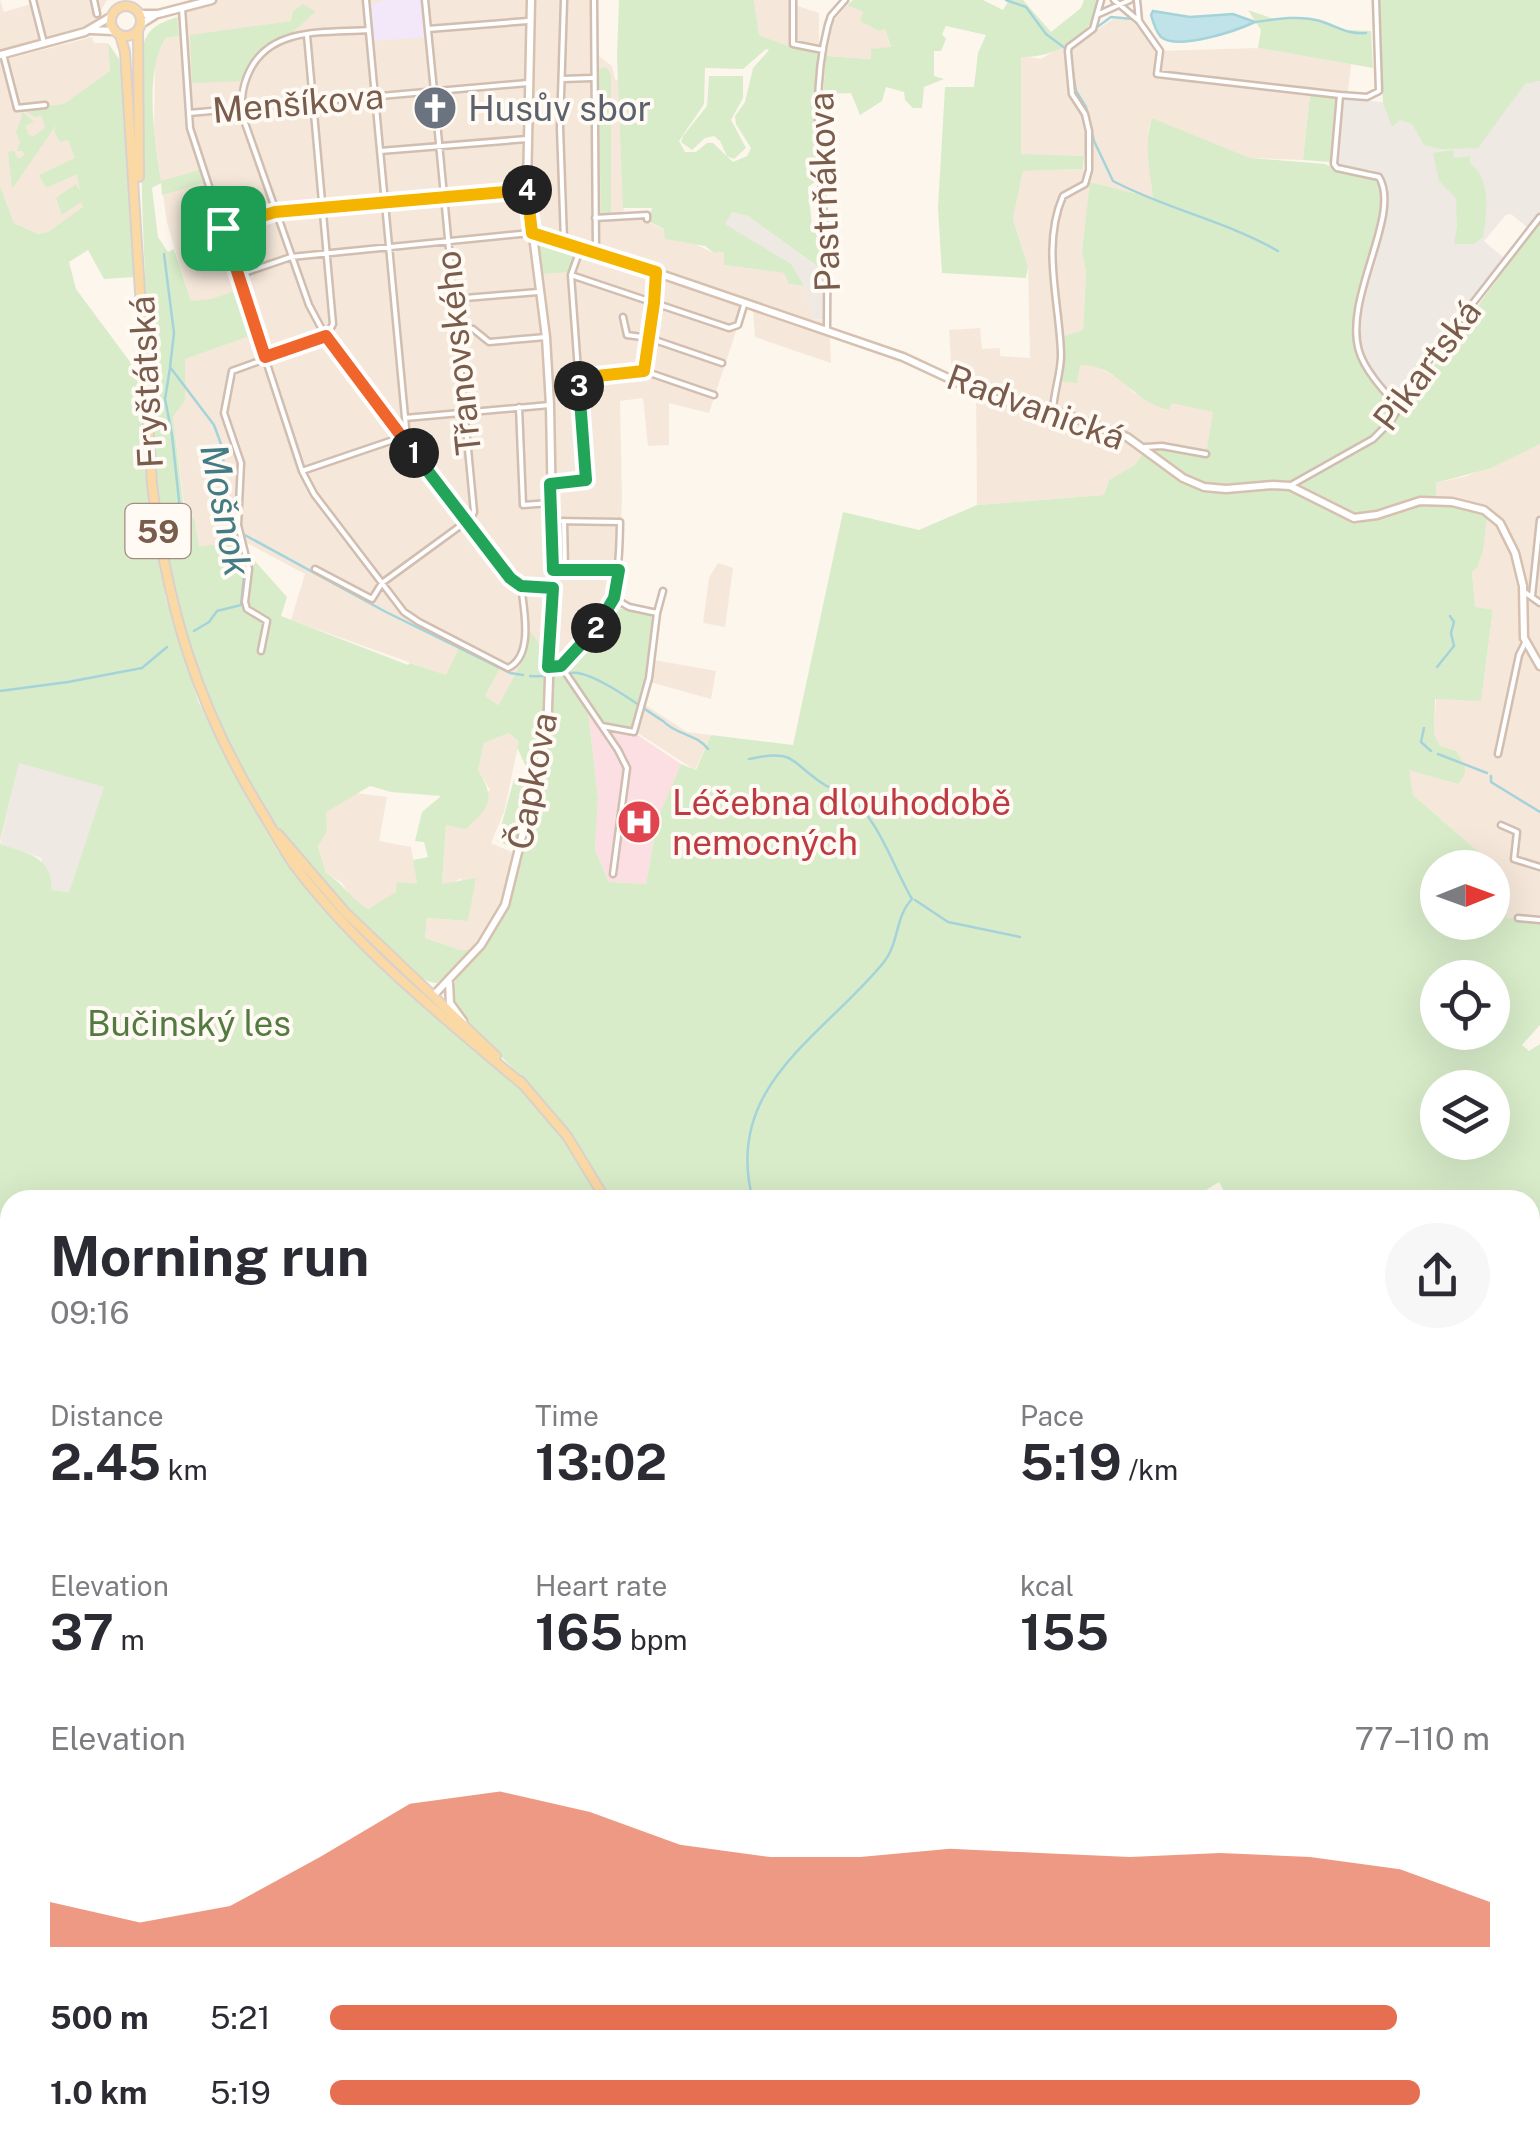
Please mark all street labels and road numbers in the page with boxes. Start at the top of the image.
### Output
street label: Menšíkova [211,75,385,131]
street label: Pastrňákova [800,91,848,293]
street label: Třanovského [427,249,489,457]
street label: Pikartská [1365,292,1489,438]
street label: Fryštátská [121,295,171,469]
street label: Radvanická [941,356,1131,458]
road number: 59 [126,504,190,558]
street label: Čapkova [499,709,565,853]

